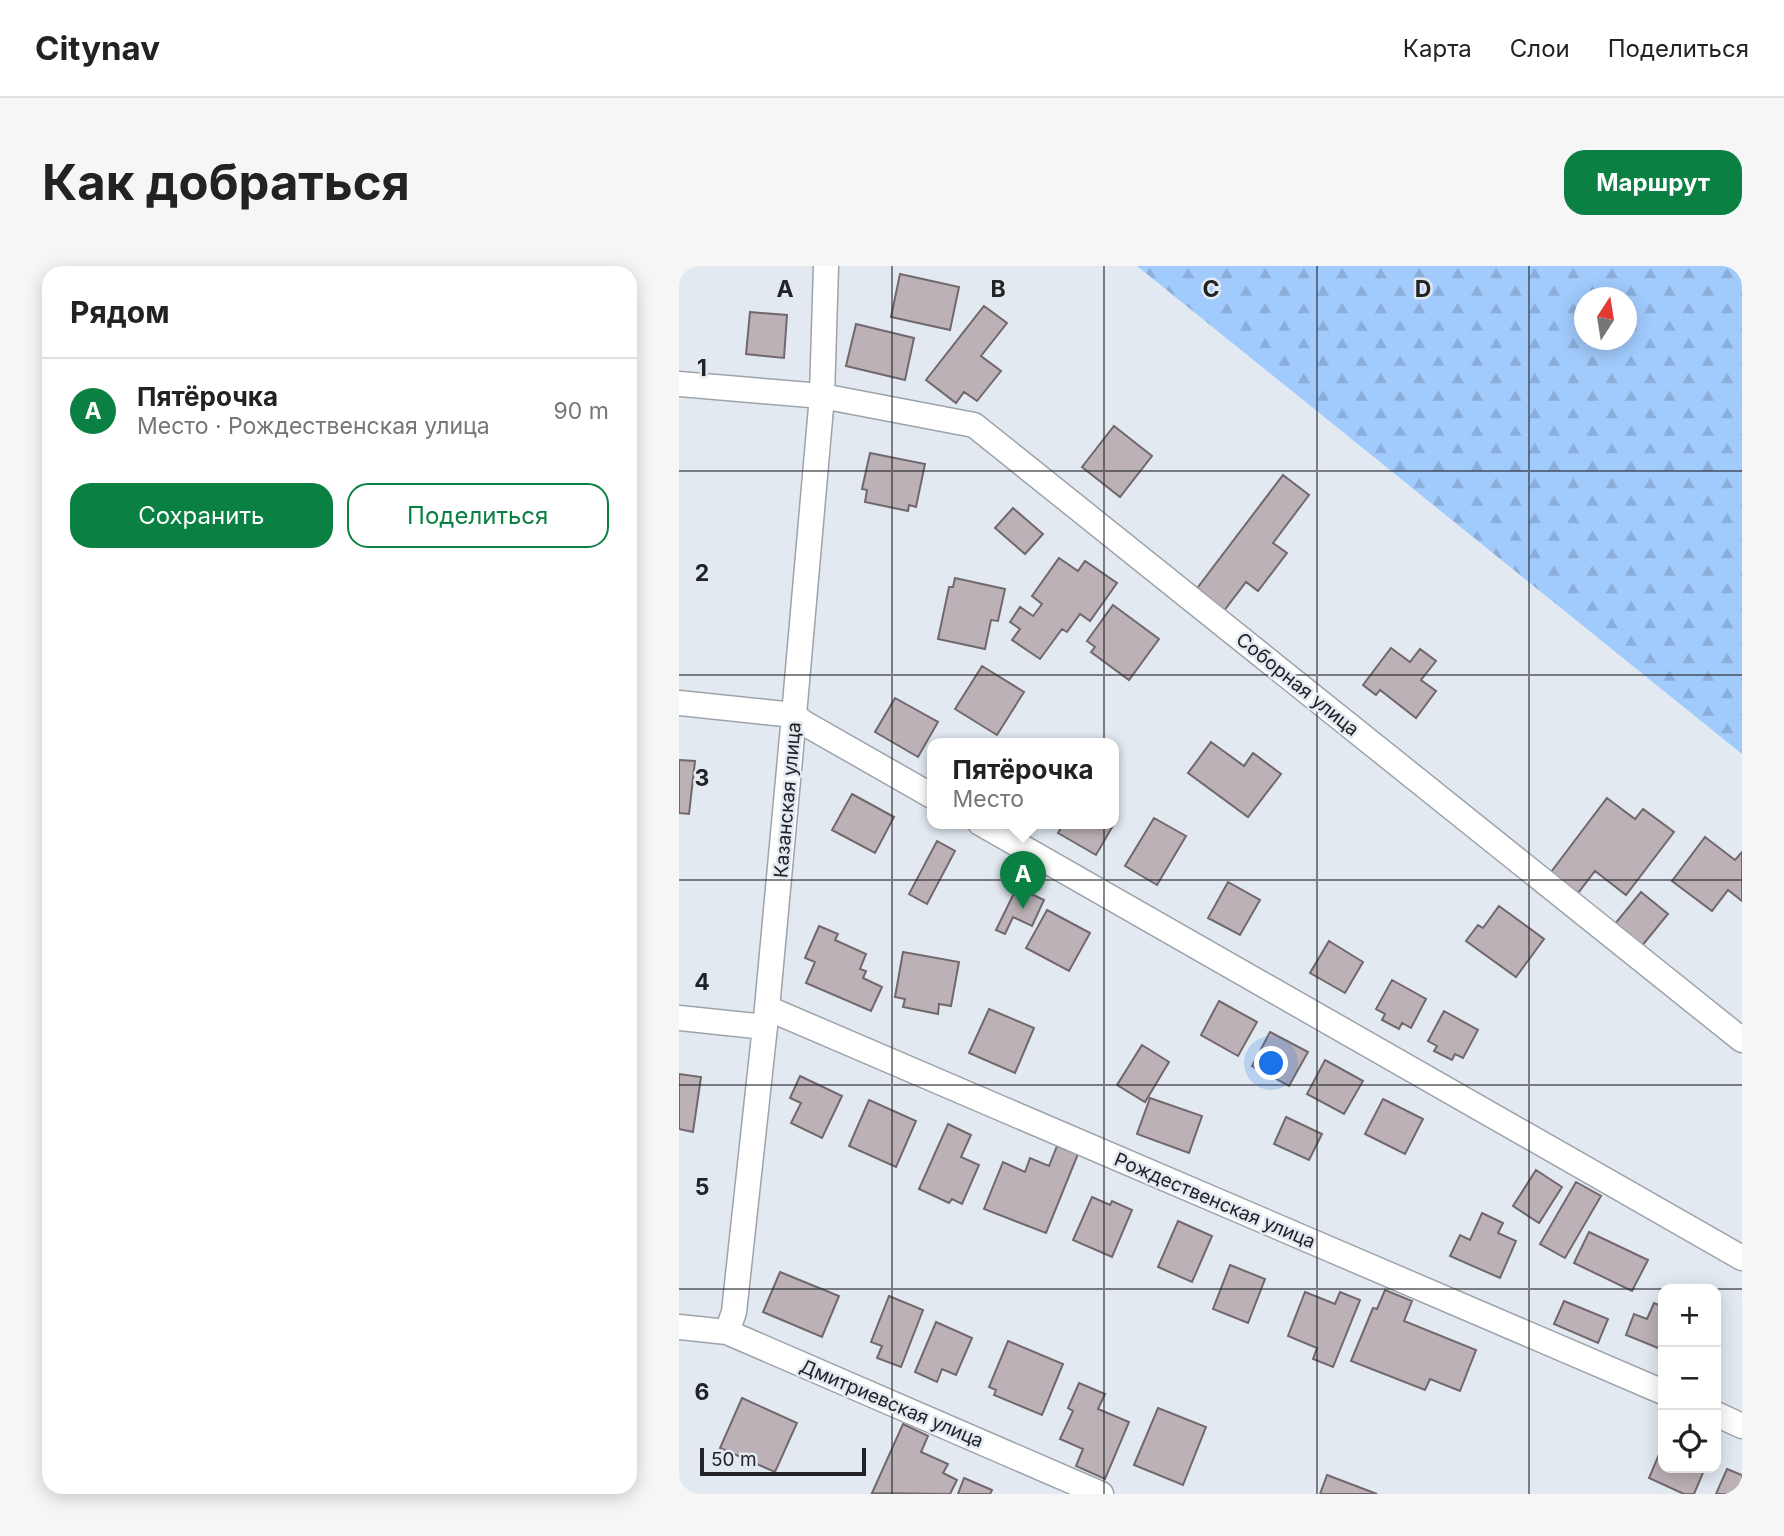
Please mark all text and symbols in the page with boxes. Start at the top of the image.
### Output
text: Citynav [35,28,160,68]
text: Карта [1403,34,1472,63]
text: Слои [1510,34,1570,63]
text: Поделиться [1608,34,1749,63]
button: Маршрут [1564,150,1742,215]
text: Как добраться [42,153,410,212]
text: A [776,275,794,303]
text: B [990,275,1006,303]
text: C [1202,275,1220,303]
text: D [1415,275,1431,303]
north arrow [1574,287,1637,350]
text: Рядом [70,294,170,330]
text: 1 [697,354,707,382]
text: Пятёрочка [137,381,278,412]
text: A [84,397,102,425]
text: 90 m [554,397,609,425]
text: Место · Рождественская улица [137,412,490,440]
button: Сохранить [70,483,333,548]
button: Поделиться [347,483,609,548]
text: 2 [695,559,709,587]
street label: Соборная улица [1232,628,1364,741]
street label: Казанская улица [769,721,806,879]
popup [927,738,1119,829]
text: Пятёрочка [952,754,1094,785]
text: 3 [695,764,709,792]
text: Место [952,785,1024,813]
pin: A [1000,851,1046,909]
text: 4 [694,968,710,996]
your location [1254,1046,1288,1080]
street label: Рождественская улица [1111,1148,1319,1253]
text: 5 [695,1173,709,1201]
map controls [1658,1284,1721,1473]
button: + [1658,1284,1721,1347]
button: − [1658,1347,1721,1410]
street label: Дмитриевская улица [797,1354,987,1453]
text: 6 [695,1378,709,1406]
button: locate [1658,1410,1721,1473]
scale bar [700,1445,866,1477]
text: 50 m [711,1448,757,1471]

